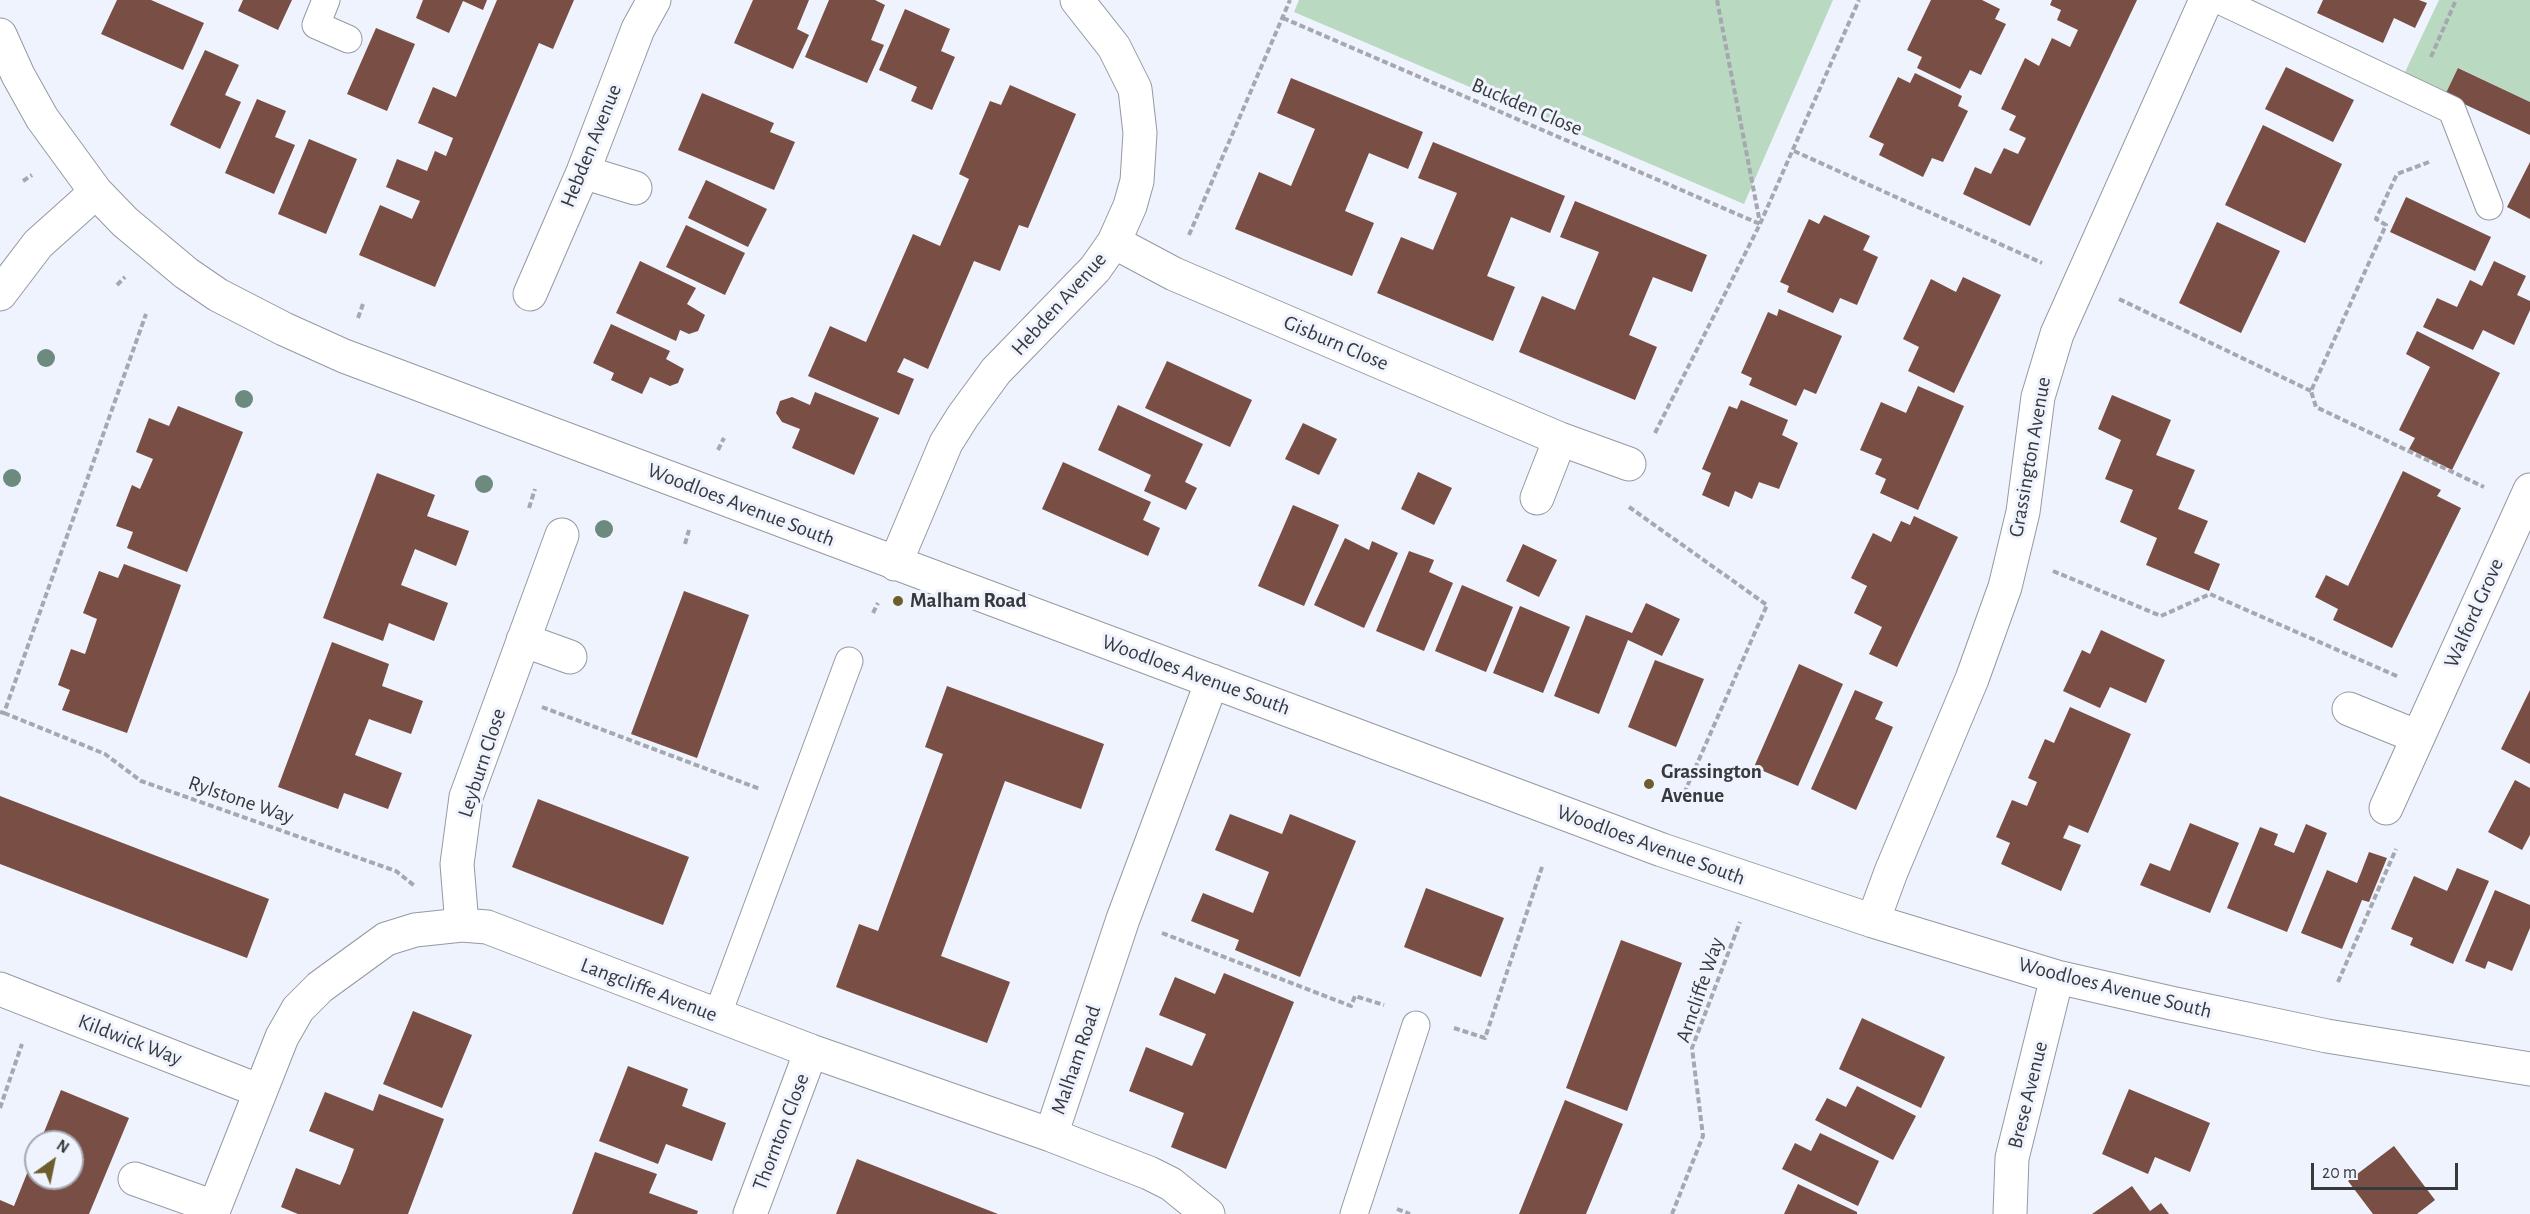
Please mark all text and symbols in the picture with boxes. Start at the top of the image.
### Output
street label: Buckden Close [1468,72,1586,142]
street label: Hebden Avenue [555,81,627,211]
street label: Hebden Avenue [1006,247,1112,361]
street label: Gisburn Close [1280,310,1392,376]
street label: Grassington Avenue [2004,375,2056,539]
street label: Woodloes Avenue South [644,458,838,552]
street label: Walford Grove [2439,554,2509,672]
place label: Malham Road [910,588,1027,614]
marker: Malham Road [891,594,905,608]
street label: Woodloes Avenue South [1098,629,1294,721]
street label: Leyburn Close [453,705,511,821]
place label: Grassington Avenue [1661,759,1762,809]
street label: Rylstone Way [185,770,297,830]
marker: Grassington Avenue [1642,777,1656,791]
street label: Woodloes Avenue South [1553,799,1749,891]
street label: Arncliffe Way [1670,934,1730,1046]
street label: Langcliffe Avenue [577,952,721,1028]
street label: Woodloes Avenue South [2016,952,2214,1024]
street label: Malham Road [1046,1002,1106,1118]
street label: Kildwick Way [75,1009,185,1071]
street label: Brese Avenue [2003,1039,2053,1151]
street label: Thornton Close [747,1070,815,1194]
north arrow [24,1130,84,1190]
text: N [54,1137,72,1156]
scale bar [2314,1151,2461,1189]
text: 20 m [2322,1164,2357,1182]

